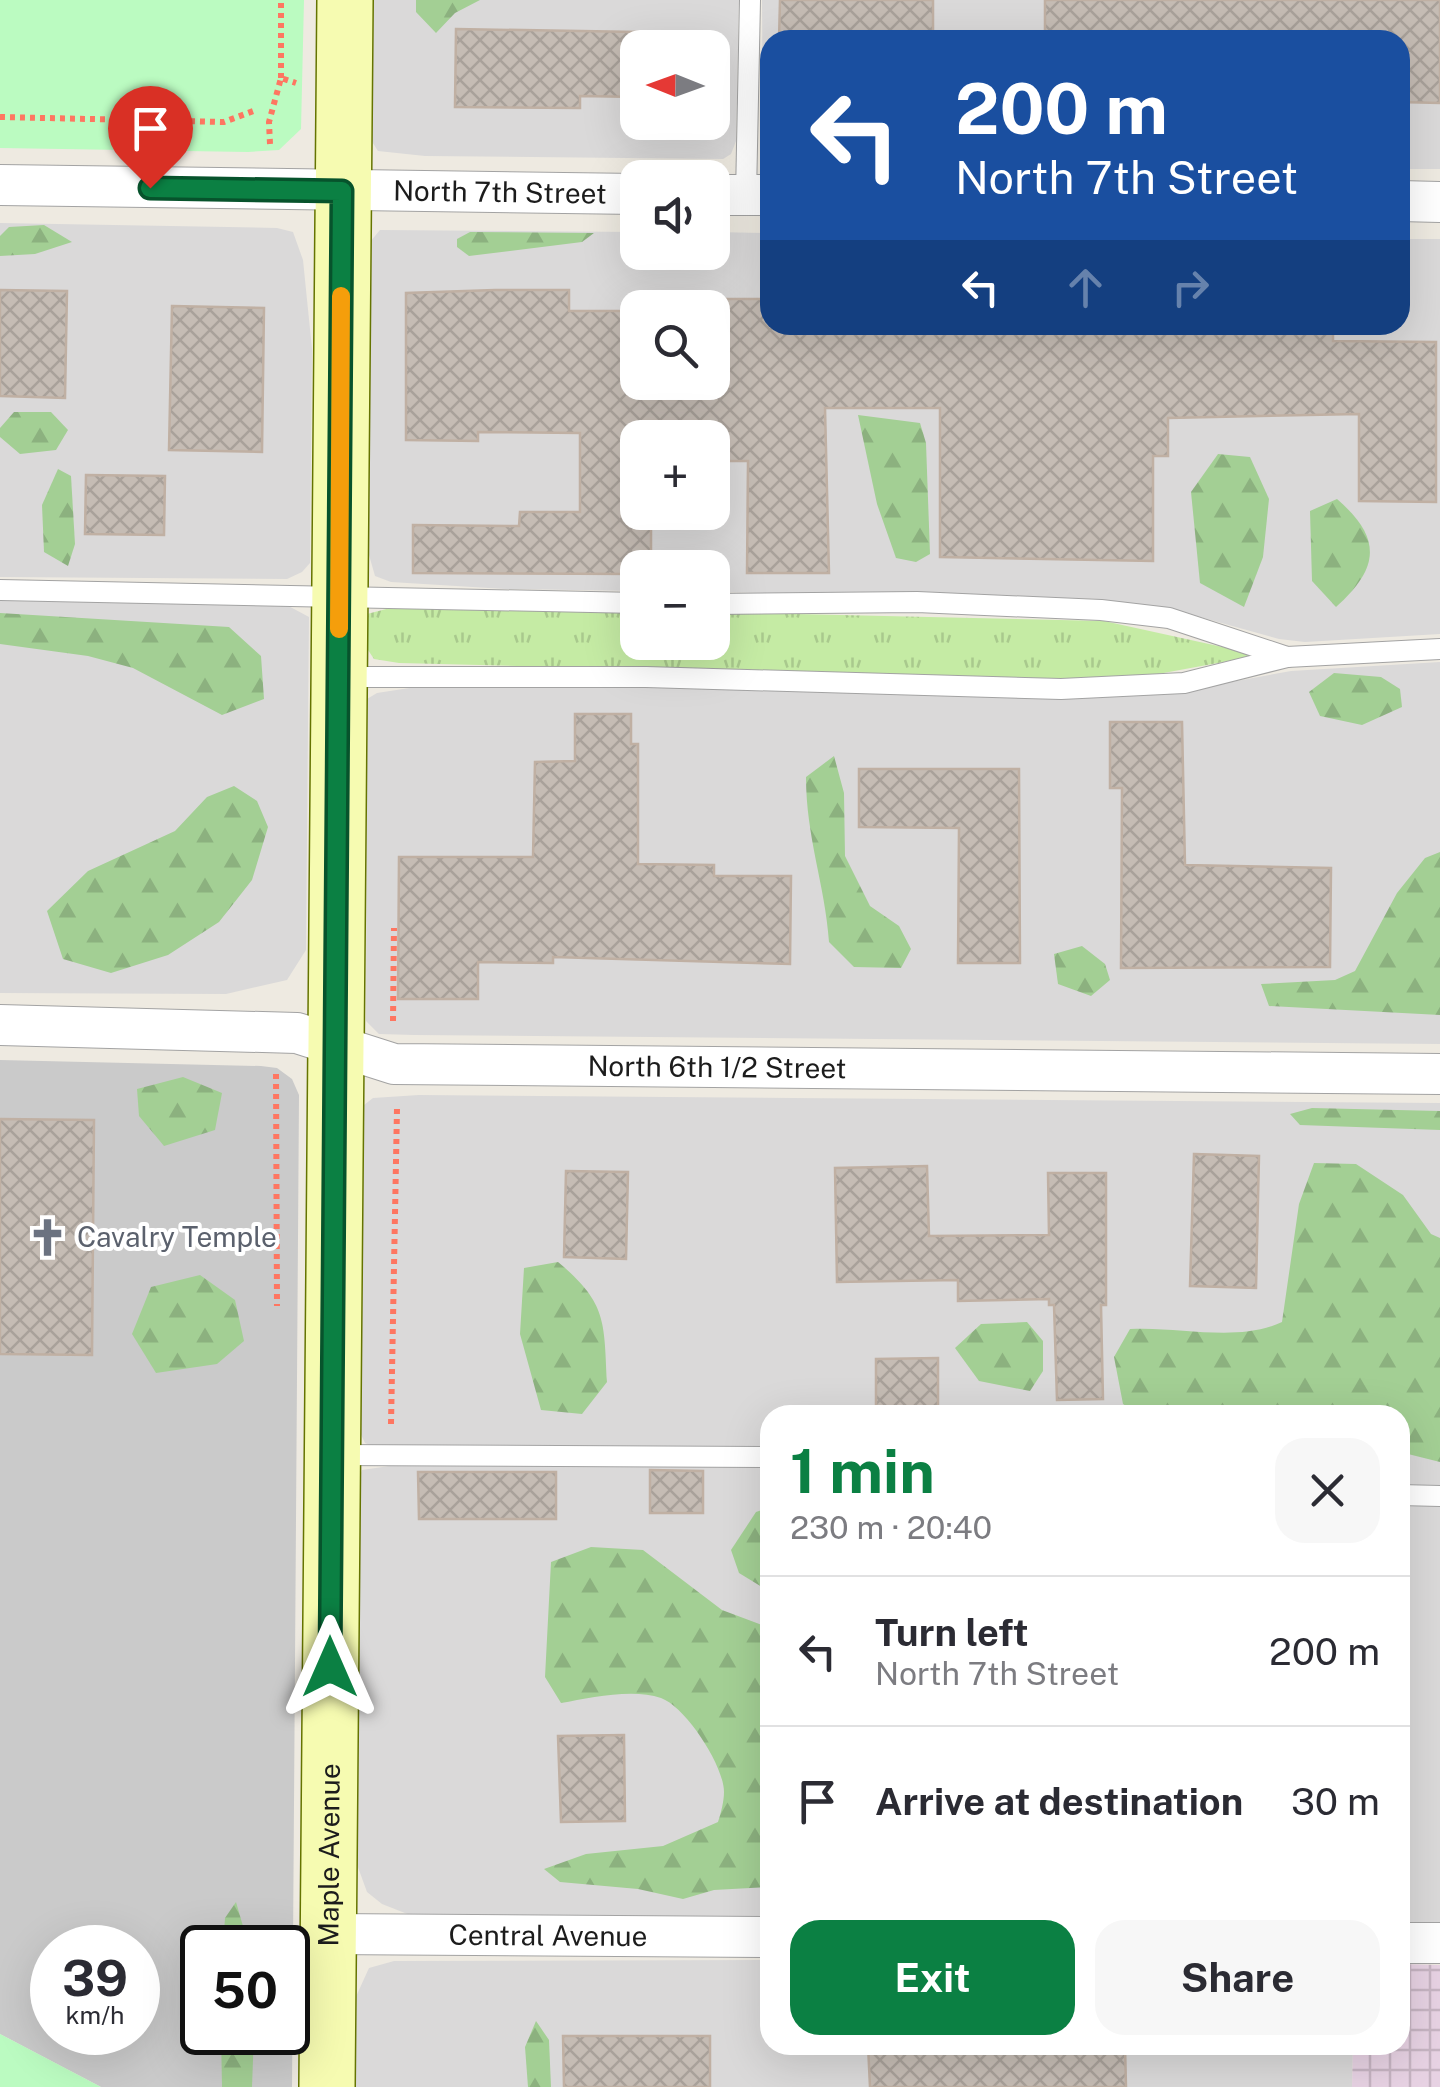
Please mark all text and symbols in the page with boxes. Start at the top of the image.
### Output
north arrow [620,30,730,140]
map controls [620,30,730,660]
text: 200 m [955,67,1168,150]
icon: left [790,70,920,200]
pin [108,86,193,189]
icon: arrive [123,101,178,156]
text: North 7th Street [955,151,1298,204]
button: sound [620,160,730,270]
street label: North 7th Street [393,174,607,210]
icon: left [953,260,1008,315]
icon: ahead [1058,260,1113,315]
icon: right [1163,260,1218,315]
button: search [620,290,730,400]
button: + [620,420,730,530]
button: − [620,550,730,660]
street label: North 6th 1/2 Street [587,1049,847,1084]
church icon: Cavalry Temple [26,1216,68,1258]
place label: Cavalry Temple [77,1220,277,1253]
text: 1 min [790,1436,935,1507]
button: close [1275,1438,1380,1543]
text: 230 m · 20:40 [790,1509,992,1546]
text: Turn left [875,1610,1029,1655]
position arrow [278,1615,382,1719]
icon: left [790,1624,845,1679]
text: 200 m [1269,1629,1380,1674]
text: North 7th Street [875,1655,1119,1692]
street label: Maple Avenue [311,1763,346,1947]
icon: arrive [790,1774,845,1829]
text: Arrive at destination [875,1779,1243,1824]
text: 30 m [1291,1779,1380,1824]
street label: Central Avenue [448,1918,648,1952]
button: Exit [790,1920,1075,2035]
button: Share [1095,1920,1380,2035]
speed limit sign: 50 [180,1925,310,2055]
text: 39 [62,1948,128,2007]
text: km/h [66,2000,124,2030]

